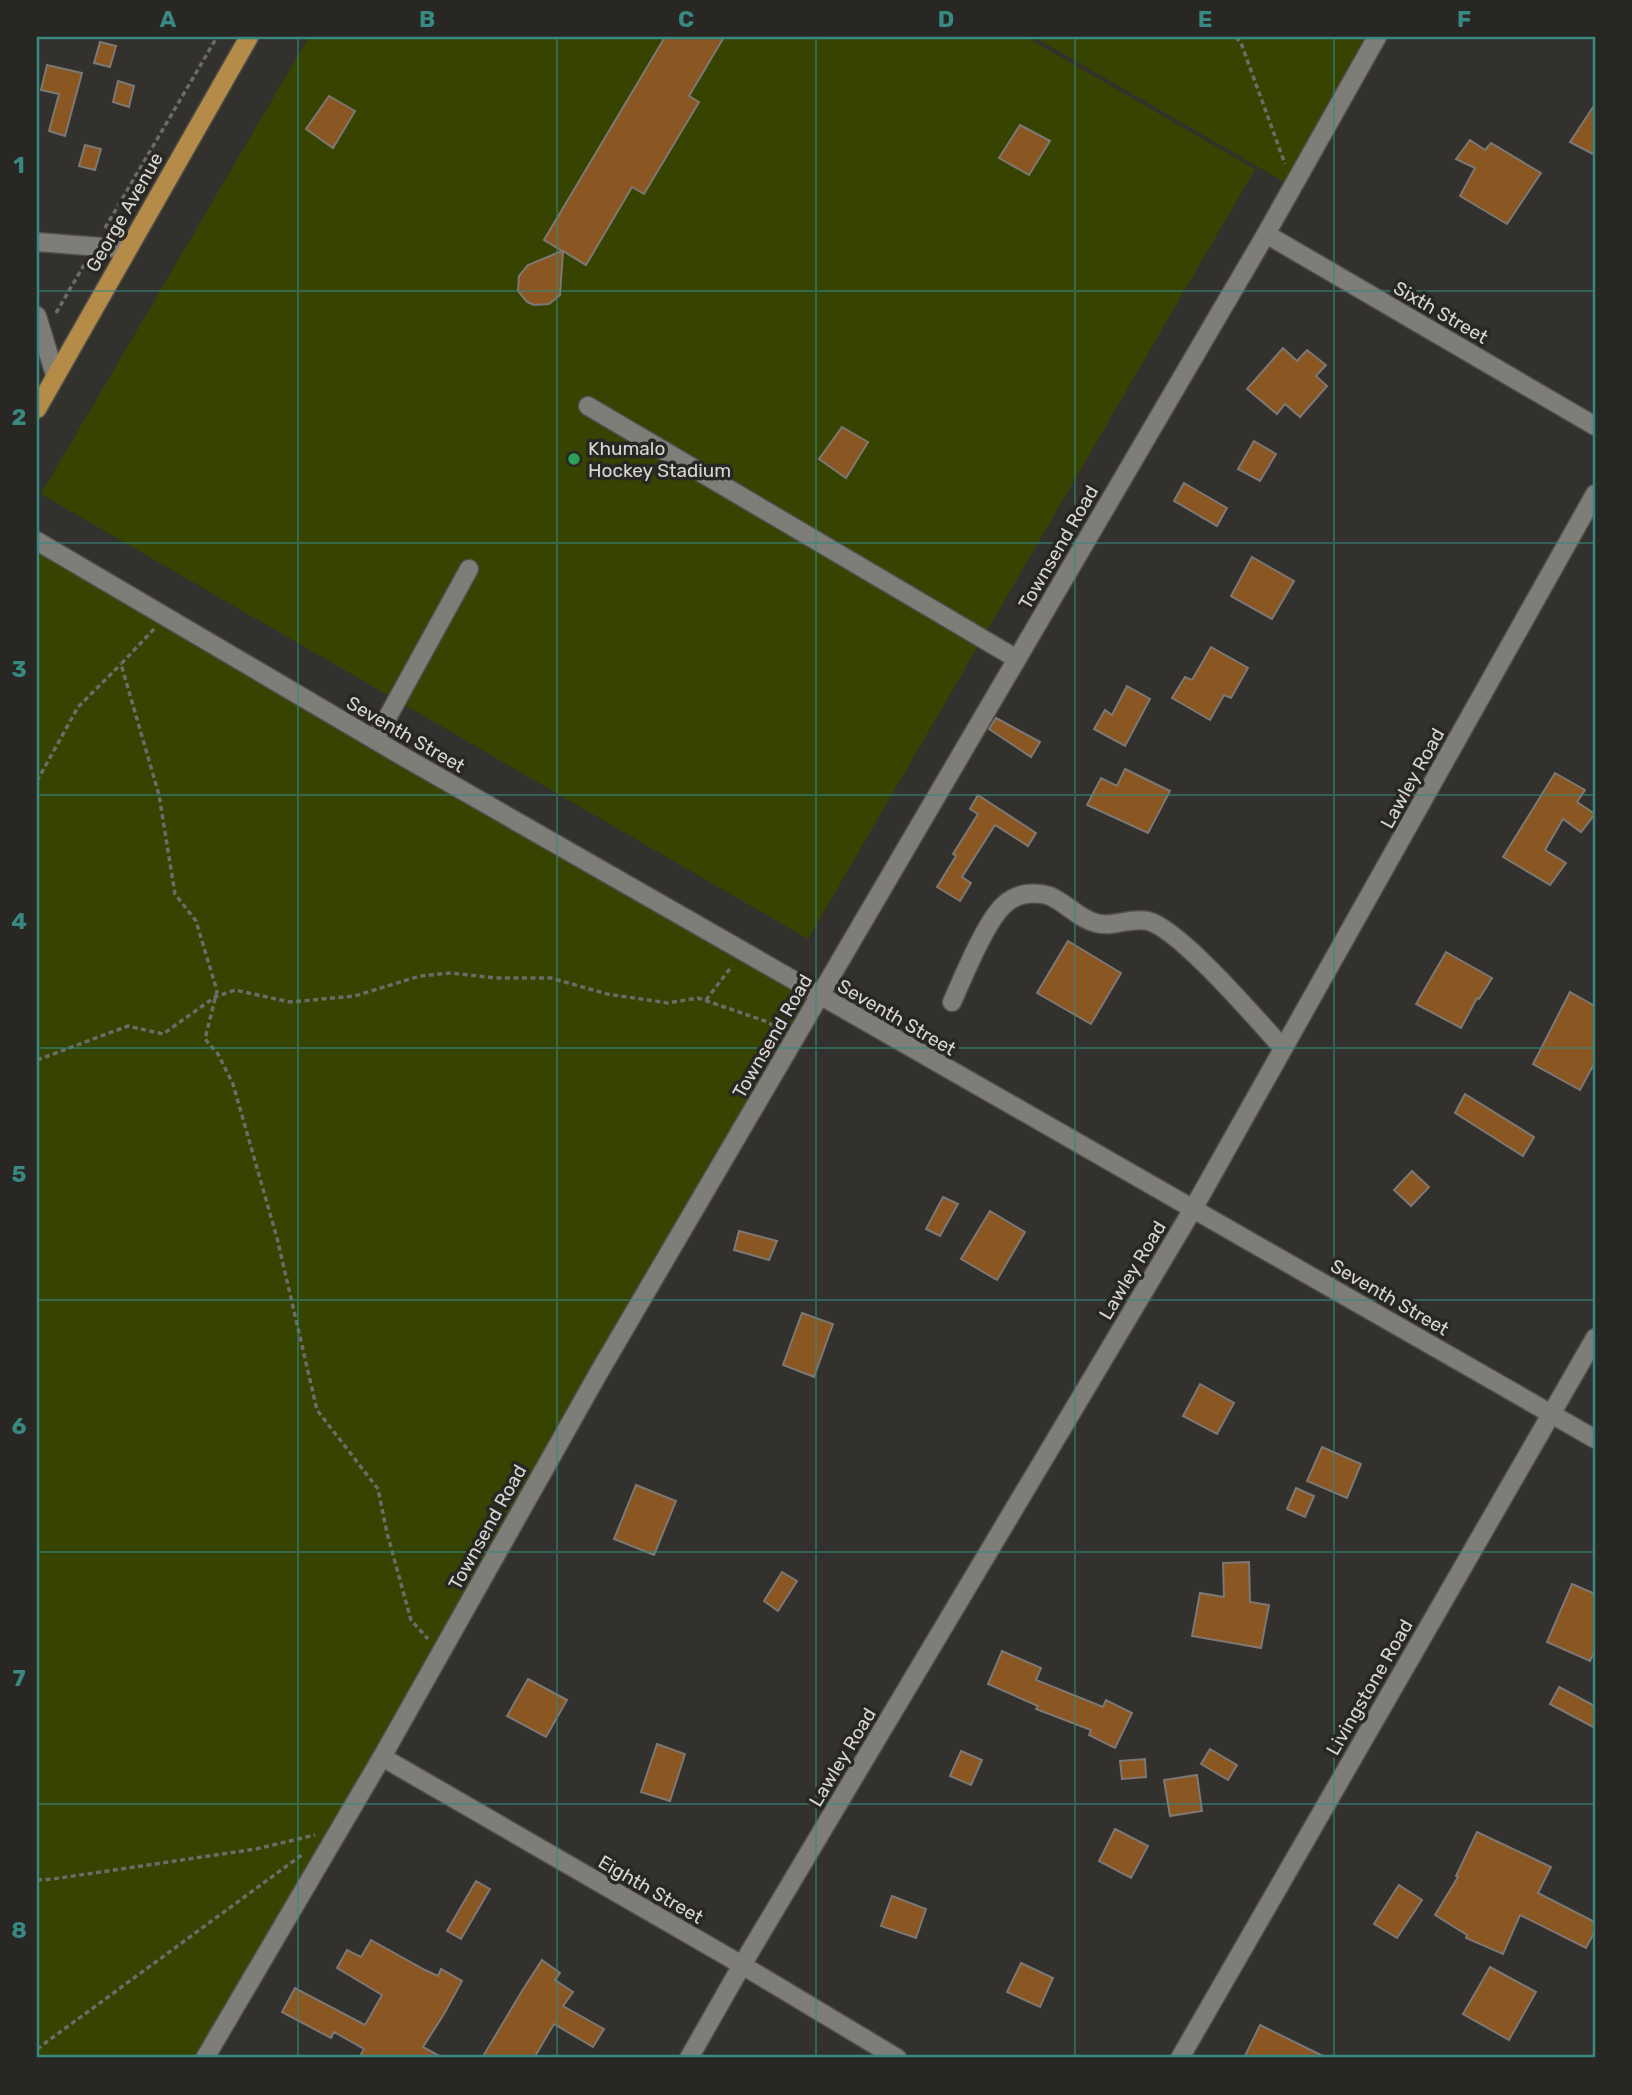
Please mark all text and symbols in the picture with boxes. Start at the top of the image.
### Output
text: A [160,5,177,33]
text: B [419,5,435,33]
text: C [678,5,694,33]
text: D [938,5,954,33]
text: E [1198,5,1212,33]
text: F [1457,5,1471,33]
street label: George Avenue [81,148,168,276]
text: 1 [13,151,25,179]
street label: Sixth Street [1389,276,1493,349]
text: 2 [12,403,26,431]
place label: Khumalo Hockey Stadium [588,437,731,482]
marker: Khumalo Hockey Stadium [566,451,582,467]
street label: Townsend Road [1014,481,1103,613]
text: 3 [11,655,27,683]
street label: Seventh Street [342,691,470,778]
street label: Lawley Road [1375,724,1449,832]
text: 4 [11,907,27,935]
street label: Townsend Road [728,970,817,1102]
street label: Seventh Street [833,974,961,1061]
text: 5 [12,1160,27,1188]
street label: Lawley Road [1094,1217,1171,1324]
street label: Seventh Street [1326,1254,1454,1341]
text: 6 [12,1412,27,1440]
street label: Townsend Road [444,1461,531,1594]
street label: Livingstone Road [1321,1615,1418,1759]
text: 7 [12,1664,26,1692]
street label: Lawley Road [804,1704,881,1811]
street label: Eighth Street [594,1850,708,1929]
text: 8 [11,1916,27,1944]

